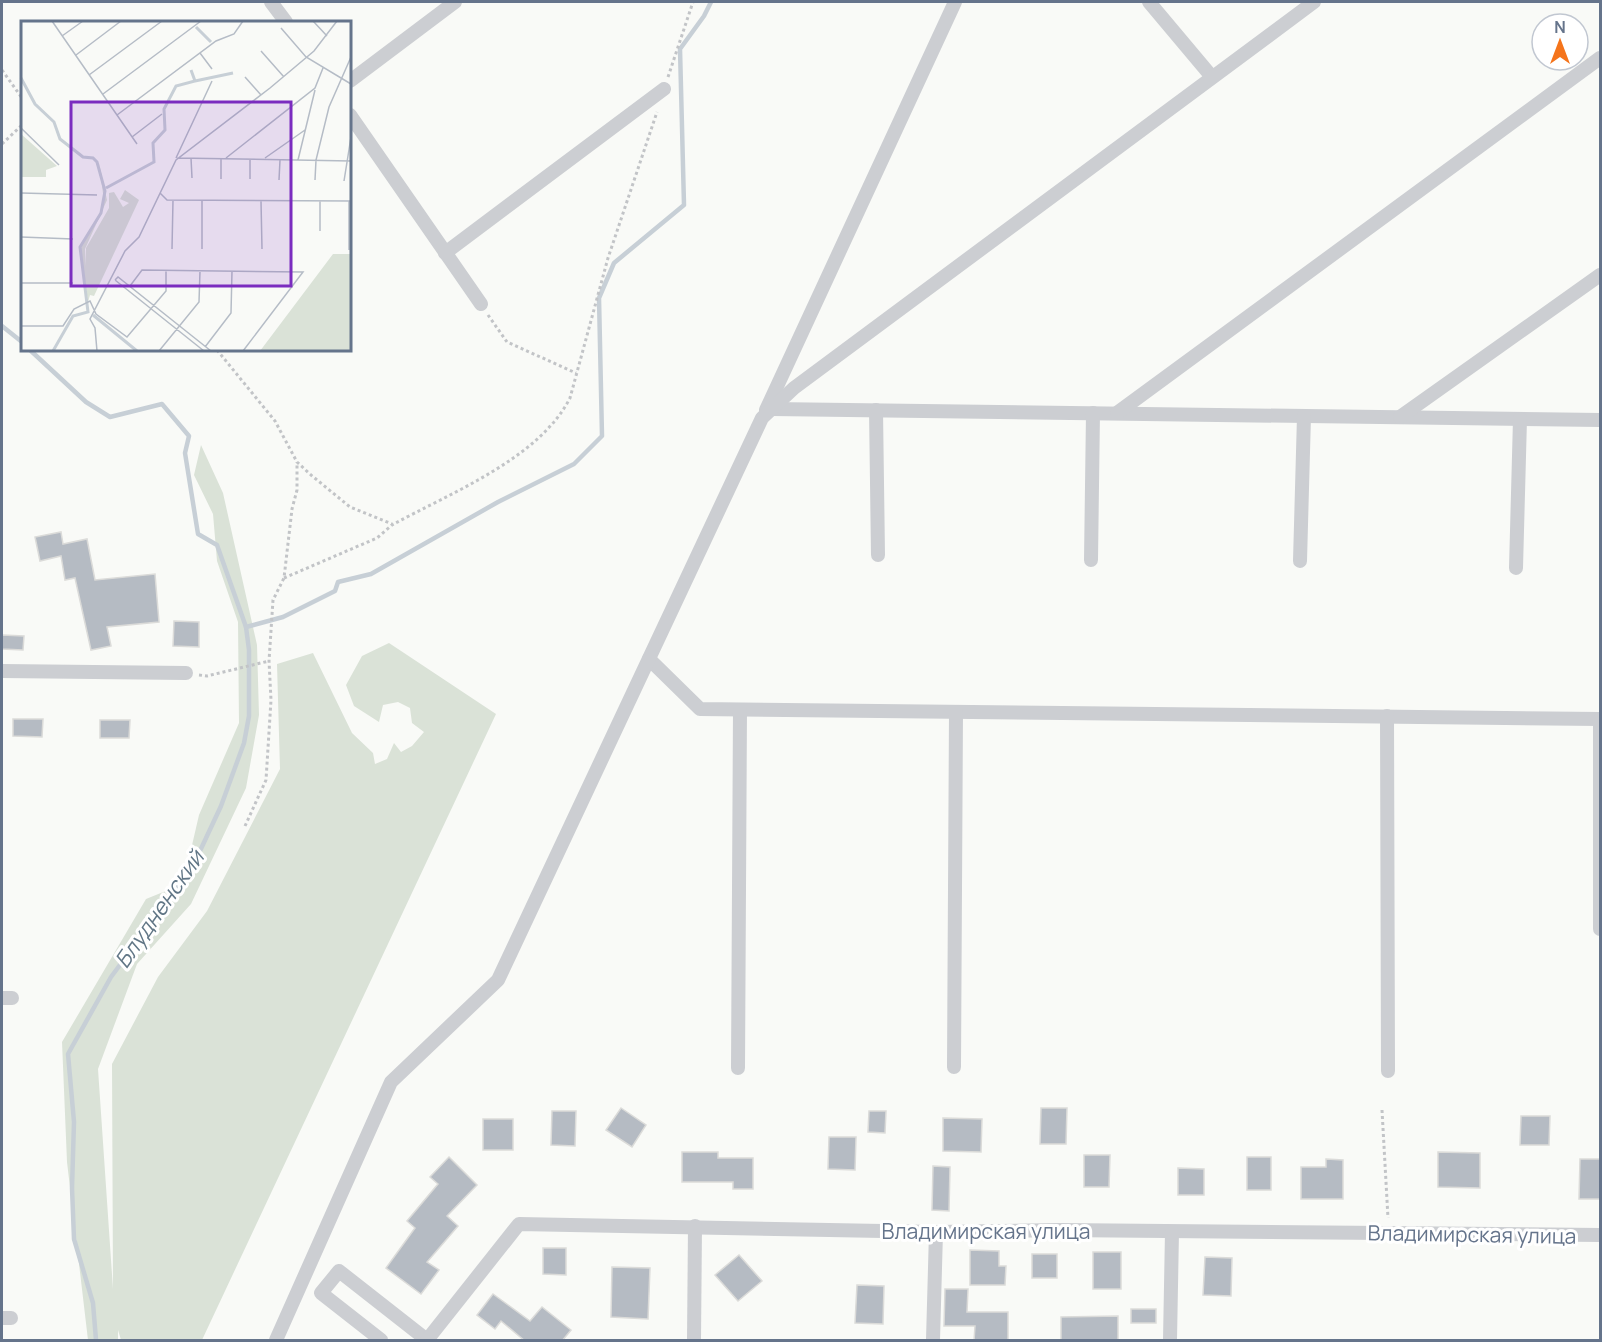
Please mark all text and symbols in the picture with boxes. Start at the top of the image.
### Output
north arrow [1530,12,1590,72]
text: N [1554,16,1566,38]
inset map [21,21,351,351]
water label: Блудненский [107,843,212,974]
street label: Владимирская улица [882,1217,1090,1245]
street label: Владимирская улица [1367,1218,1577,1250]

